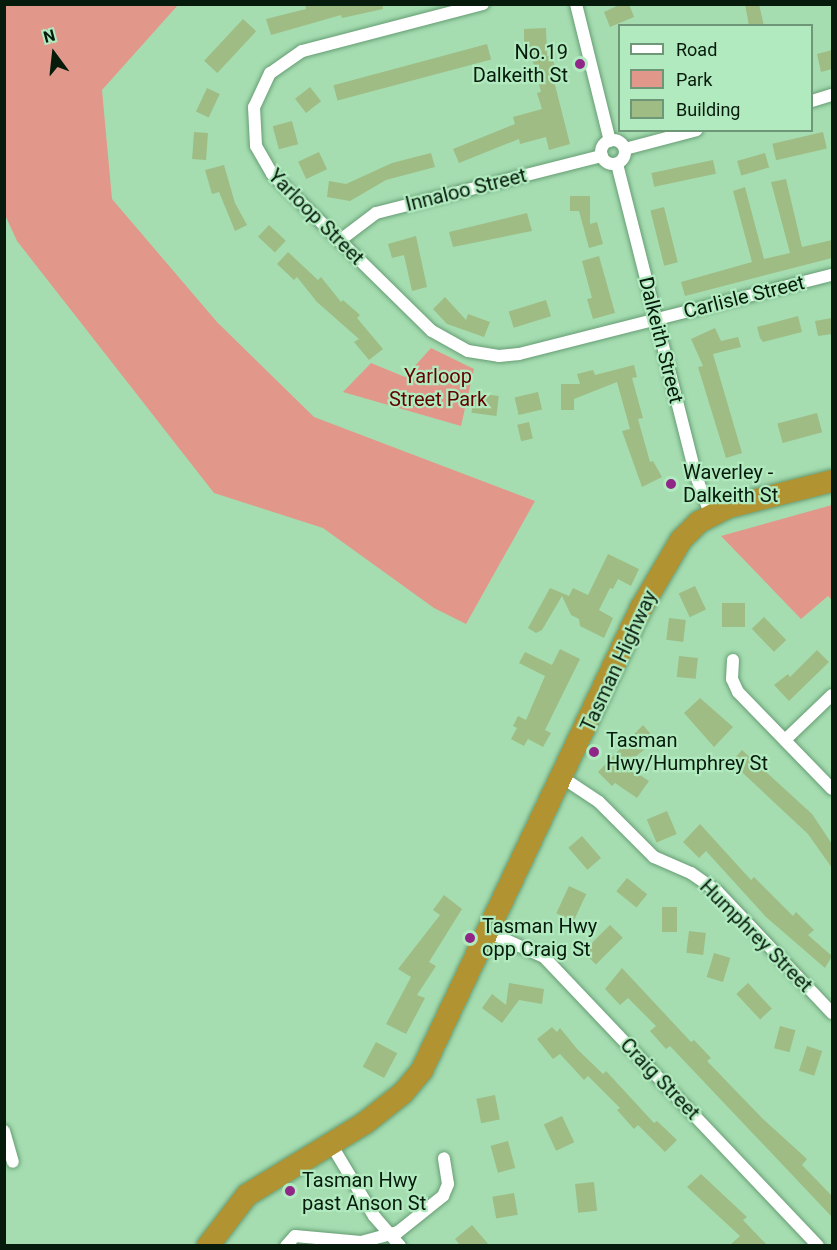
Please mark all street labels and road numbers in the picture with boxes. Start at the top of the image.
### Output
street label: Innaloo Street [403,163,529,217]
street label: Yarloop Street [263,164,369,270]
street label: Carlisle Street [681,270,807,324]
street label: Dalkeith Street [634,274,688,406]
street label: Tasman Highway [576,587,662,735]
street label: Humphrey Street [695,875,817,997]
street label: Craig Street [615,1033,705,1125]

